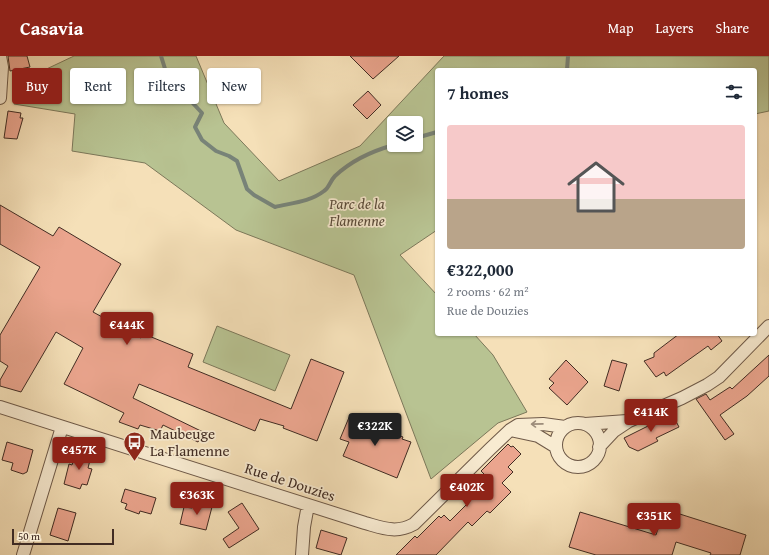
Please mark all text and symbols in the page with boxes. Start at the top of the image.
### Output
text: Casavia [20,14,83,42]
text: Map [608,18,634,38]
text: Layers [656,18,694,38]
text: Share [716,18,749,38]
chip: Buy [12,68,62,104]
chip: Rent [70,68,126,104]
chip: Filters [134,68,199,104]
chip: New [207,68,261,104]
text: 7 homes [447,80,509,105]
icon: filters [723,81,745,103]
map controls [387,116,423,152]
button: layers [387,116,423,152]
icon: home [560,151,632,223]
park label: Parc de la Flamenne [328,193,385,231]
text: €322,000 [447,257,513,282]
text: 2 rooms · 62 m² [447,282,529,301]
text: Rue de Douzies [447,301,529,320]
pin: €444K [99,312,155,346]
text: €444K [109,315,145,334]
pin: €414K [623,399,679,433]
text: €414K [633,402,669,421]
pin: €322K [347,413,403,447]
text: €322K [357,416,393,435]
one-way arrow [531,420,544,428]
place label: Maubeuge La Flamenne [150,423,230,461]
bus stop icon: Maubeuge La Flamenne [122,430,148,463]
pin: €457K [51,437,107,471]
text: €457K [61,440,97,459]
street label: Rue de Douzies [242,457,338,506]
pin: €402K [439,474,495,508]
text: €402K [449,477,485,496]
pin: €363K [169,482,225,516]
text: €363K [179,485,215,504]
pin: €351K [626,503,682,537]
text: €351K [636,506,672,525]
scale bar [12,527,114,546]
text: 50 m [18,528,40,544]

